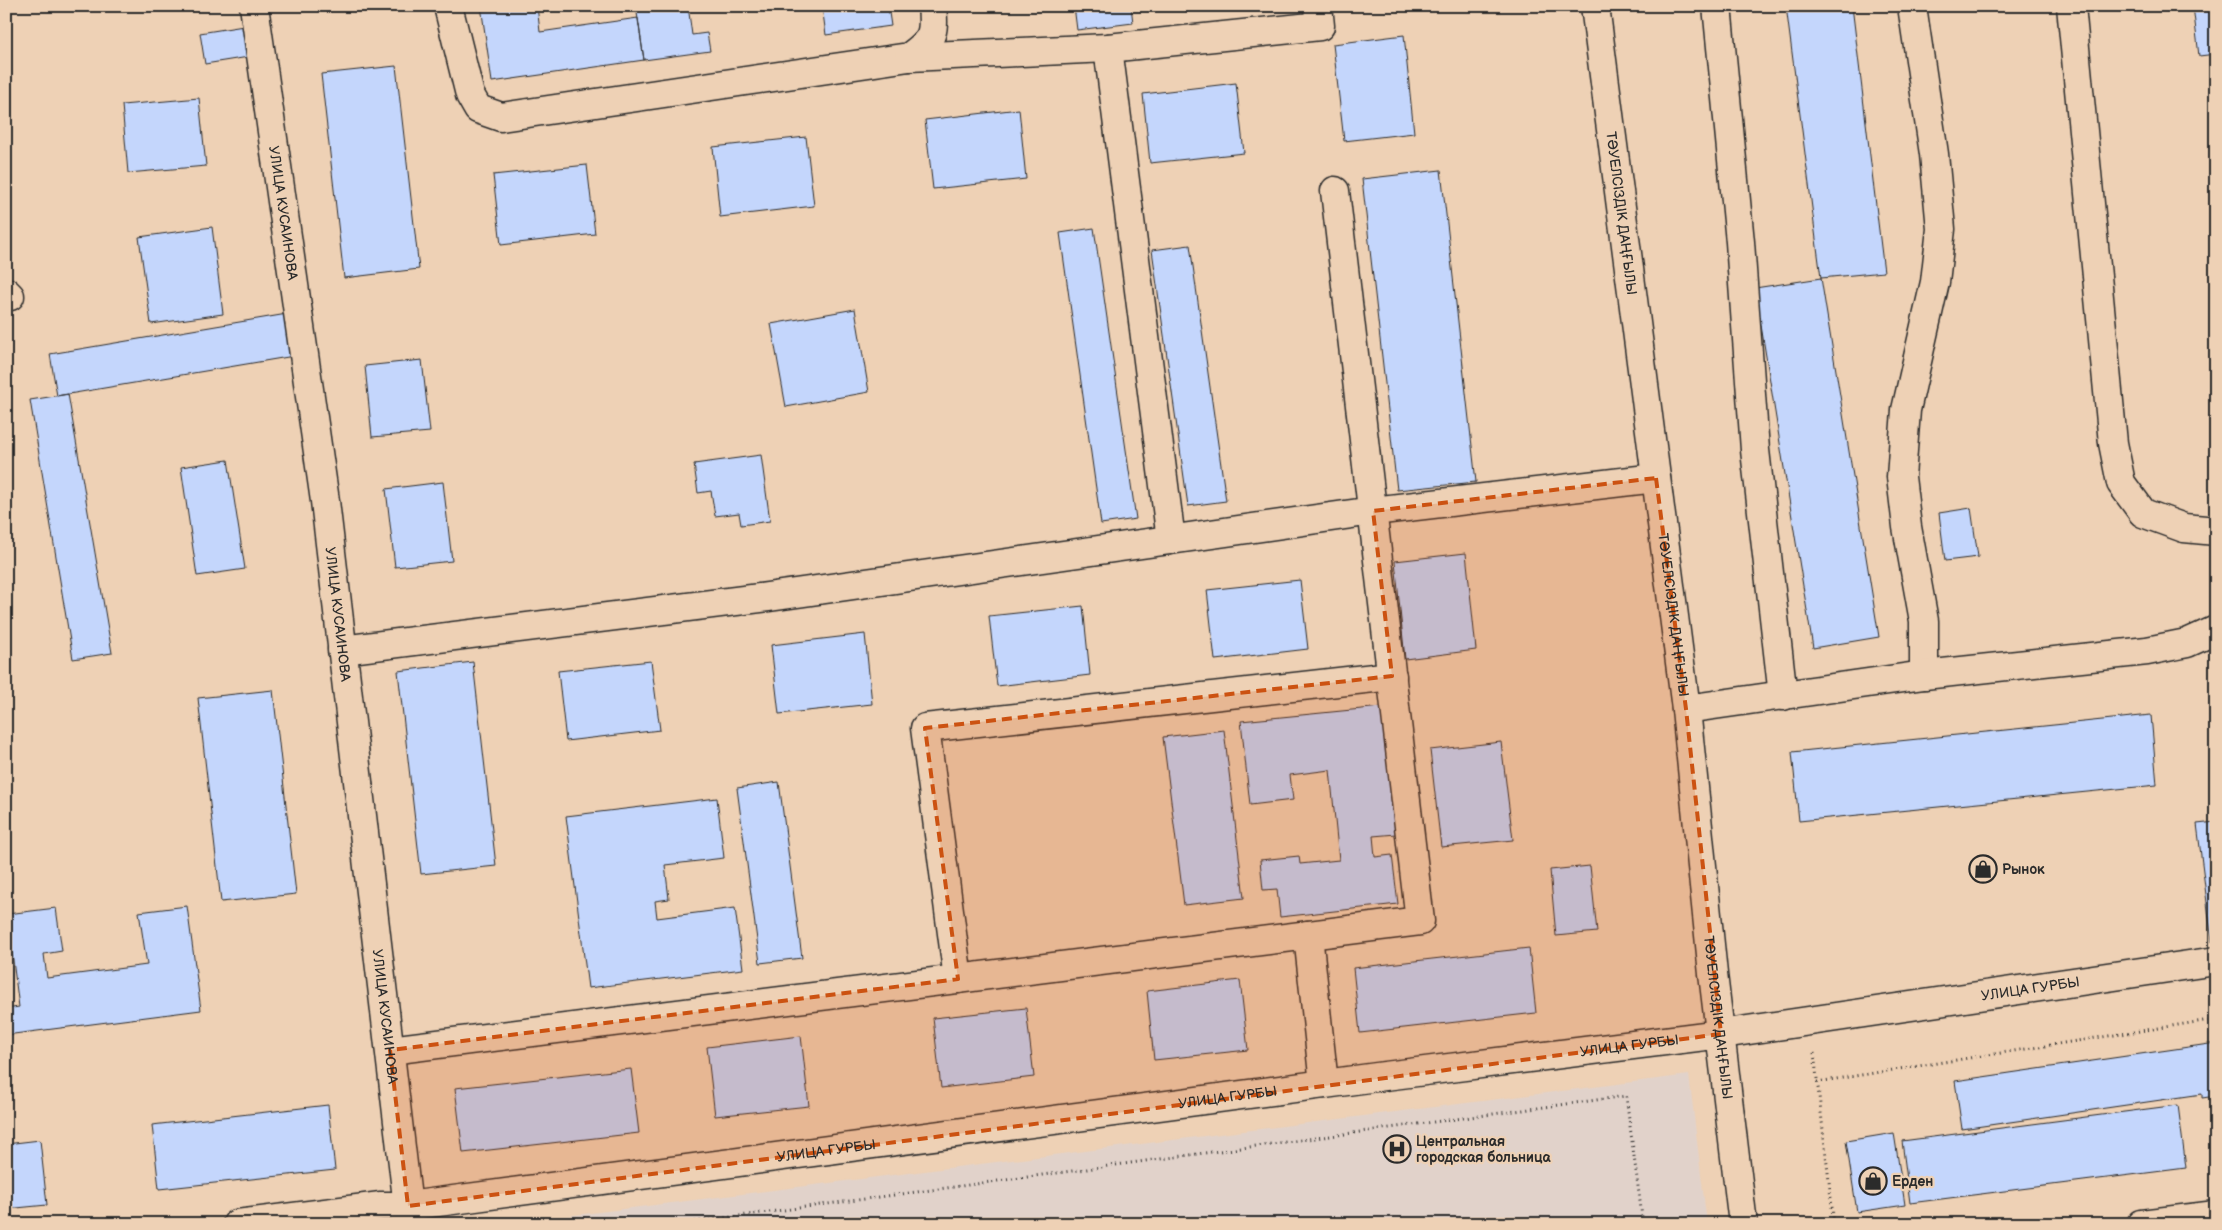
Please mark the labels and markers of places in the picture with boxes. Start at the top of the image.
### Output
shop icon: Рынок [1968,854,1998,884]
place label: Рынок [2002,861,2045,878]
place label: Центральная городская больница [1416,1133,1551,1166]
hospital icon: Центральная городская больница [1382,1134,1412,1164]
shop icon: Ерден [1858,1166,1888,1196]
place label: Ерден [1892,1173,1933,1190]

